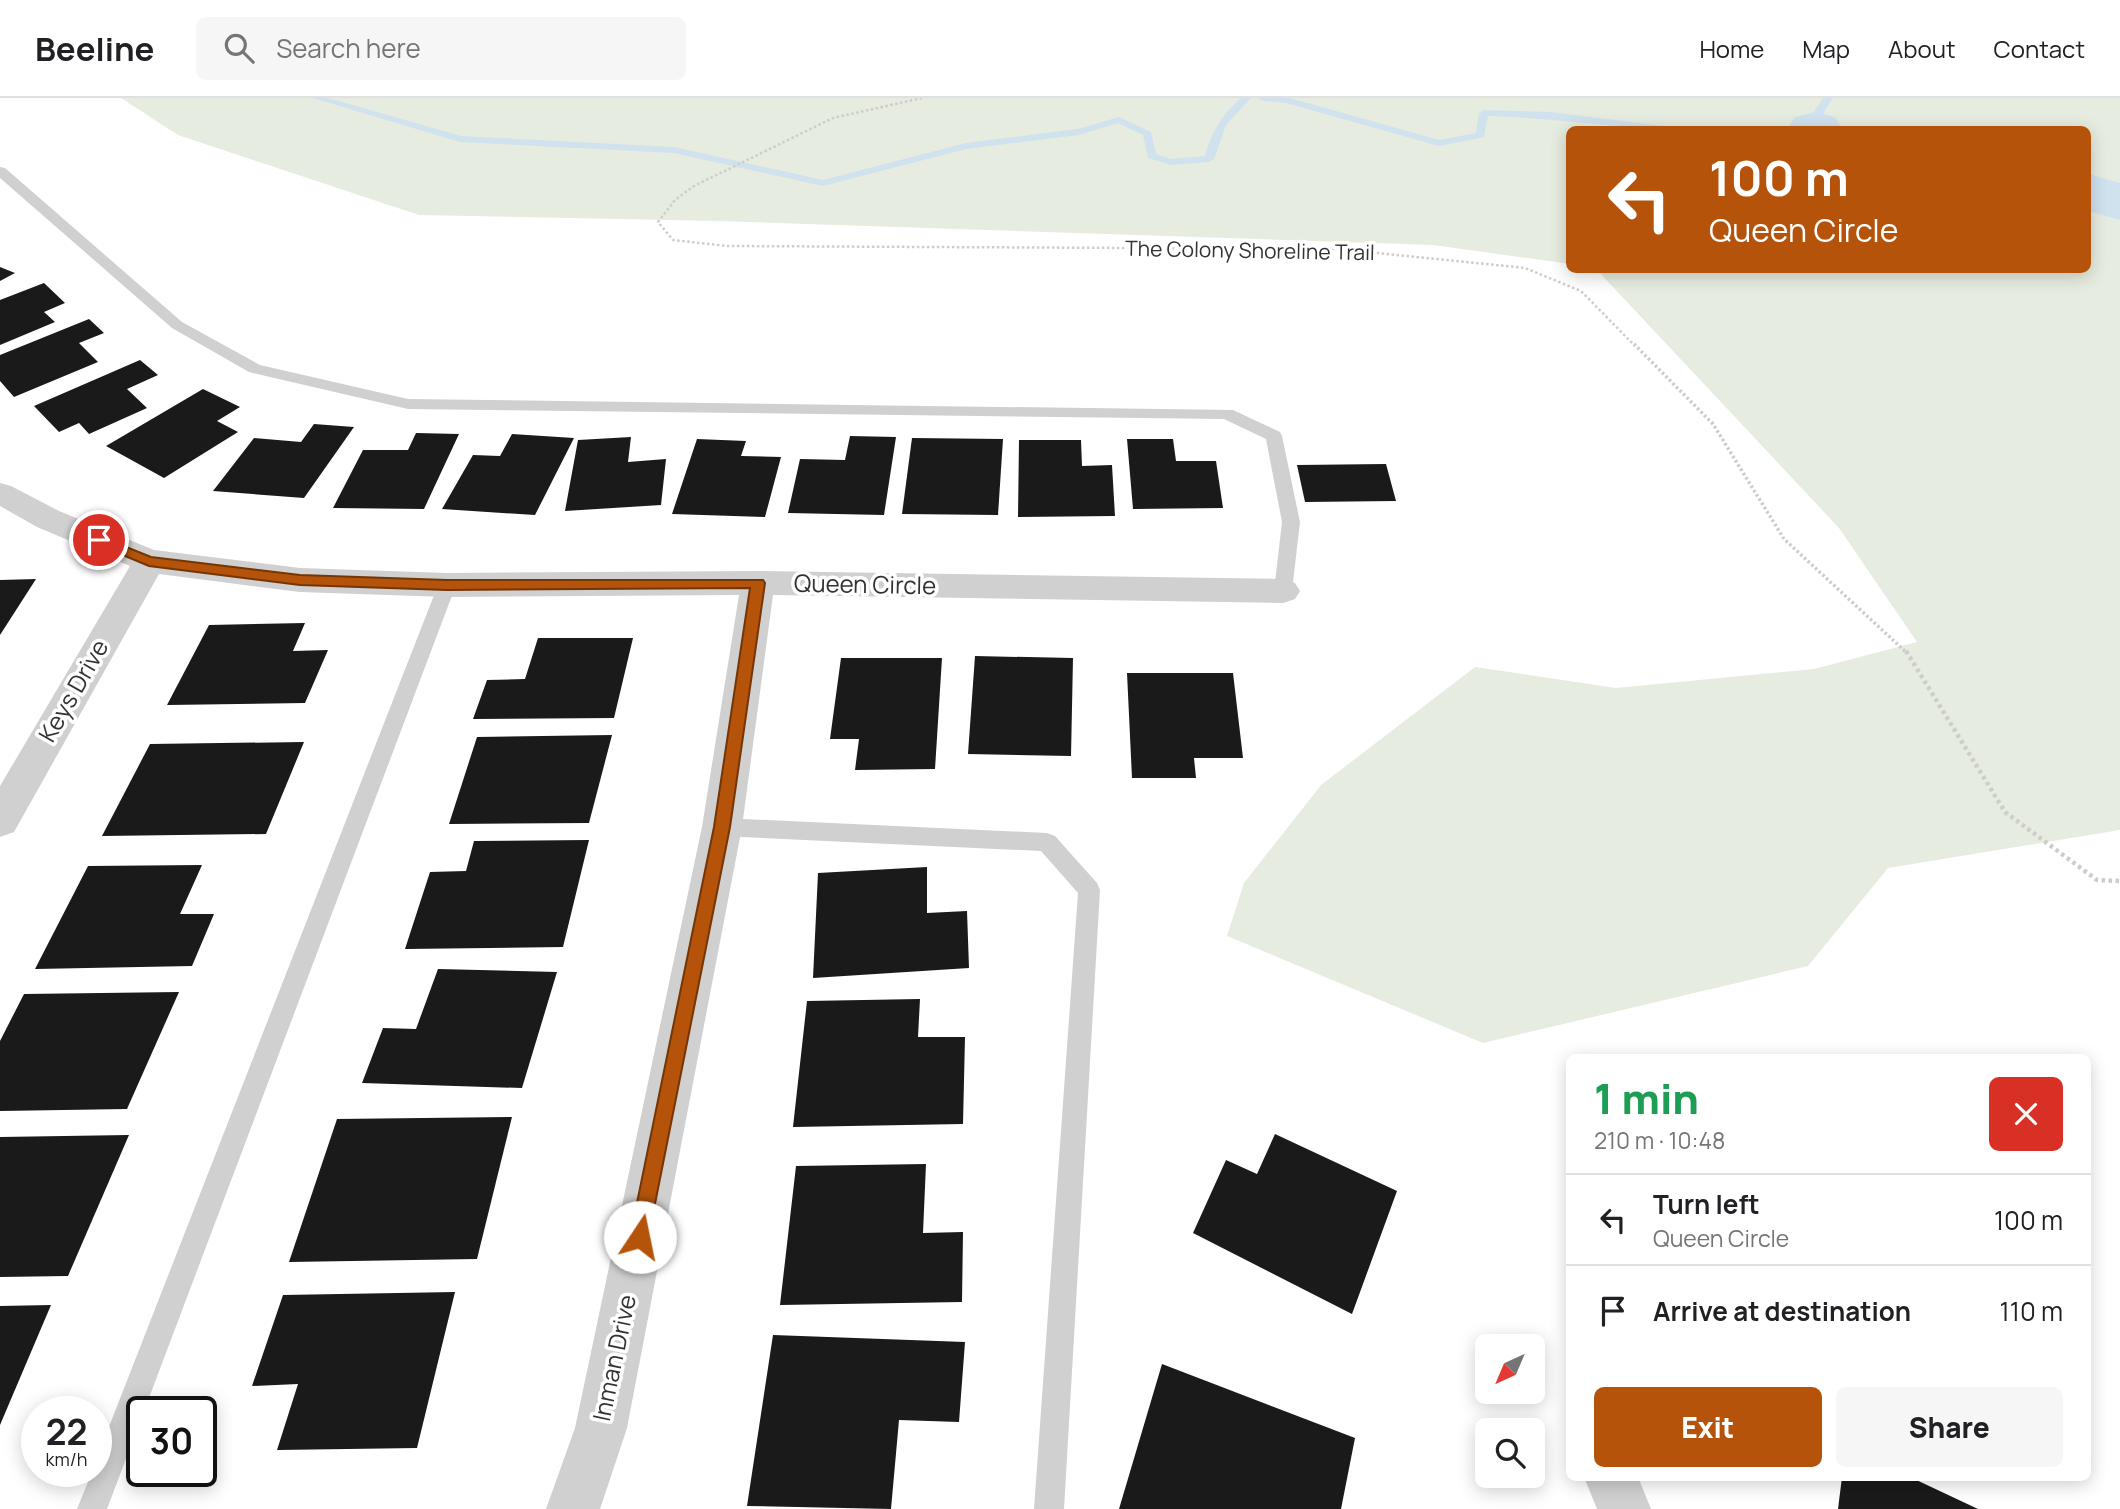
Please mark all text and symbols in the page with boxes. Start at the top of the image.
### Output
search box [196,17,686,80]
text: Beeline [35,26,154,71]
icon: search [220,29,258,67]
text: Search here [276,30,421,66]
text: Home [1699,32,1764,65]
text: Map [1802,32,1850,65]
text: About [1888,32,1956,65]
text: Contact [1994,32,2085,65]
text: 100 m [1709,144,1849,211]
icon: left [1594,154,1685,245]
text: Queen Circle [1709,208,1899,252]
street label: The Colony Shoreline Trail [1125,234,1375,266]
pin [69,510,129,570]
icon: arrive [80,521,118,559]
street label: Queen Circle [794,566,936,601]
street label: Keys Drive [30,633,115,748]
text: 1 min [1594,1069,1699,1127]
button: close [1989,1077,2063,1151]
text: 210 m · 10:48 [1594,1124,1725,1156]
text: Turn left [1653,1186,1760,1222]
position arrow [603,1200,677,1274]
icon: left [1594,1201,1632,1239]
text: 100 m [1994,1202,2063,1238]
text: Queen Circle [1653,1222,1789,1254]
street label: Inman Drive [584,1291,643,1424]
icon: arrive [1594,1292,1632,1330]
text: Arrive at destination [1653,1293,1911,1329]
text: 110 m [2000,1293,2063,1329]
north arrow [1475,1334,1545,1404]
map controls [1475,1334,1545,1488]
button: Exit [1594,1387,1822,1467]
button: Share [1836,1387,2063,1467]
speed limit sign: 30 [126,1396,217,1487]
text: 22 [46,1408,87,1456]
button: search [1475,1418,1545,1488]
text: km/h [46,1447,87,1471]

